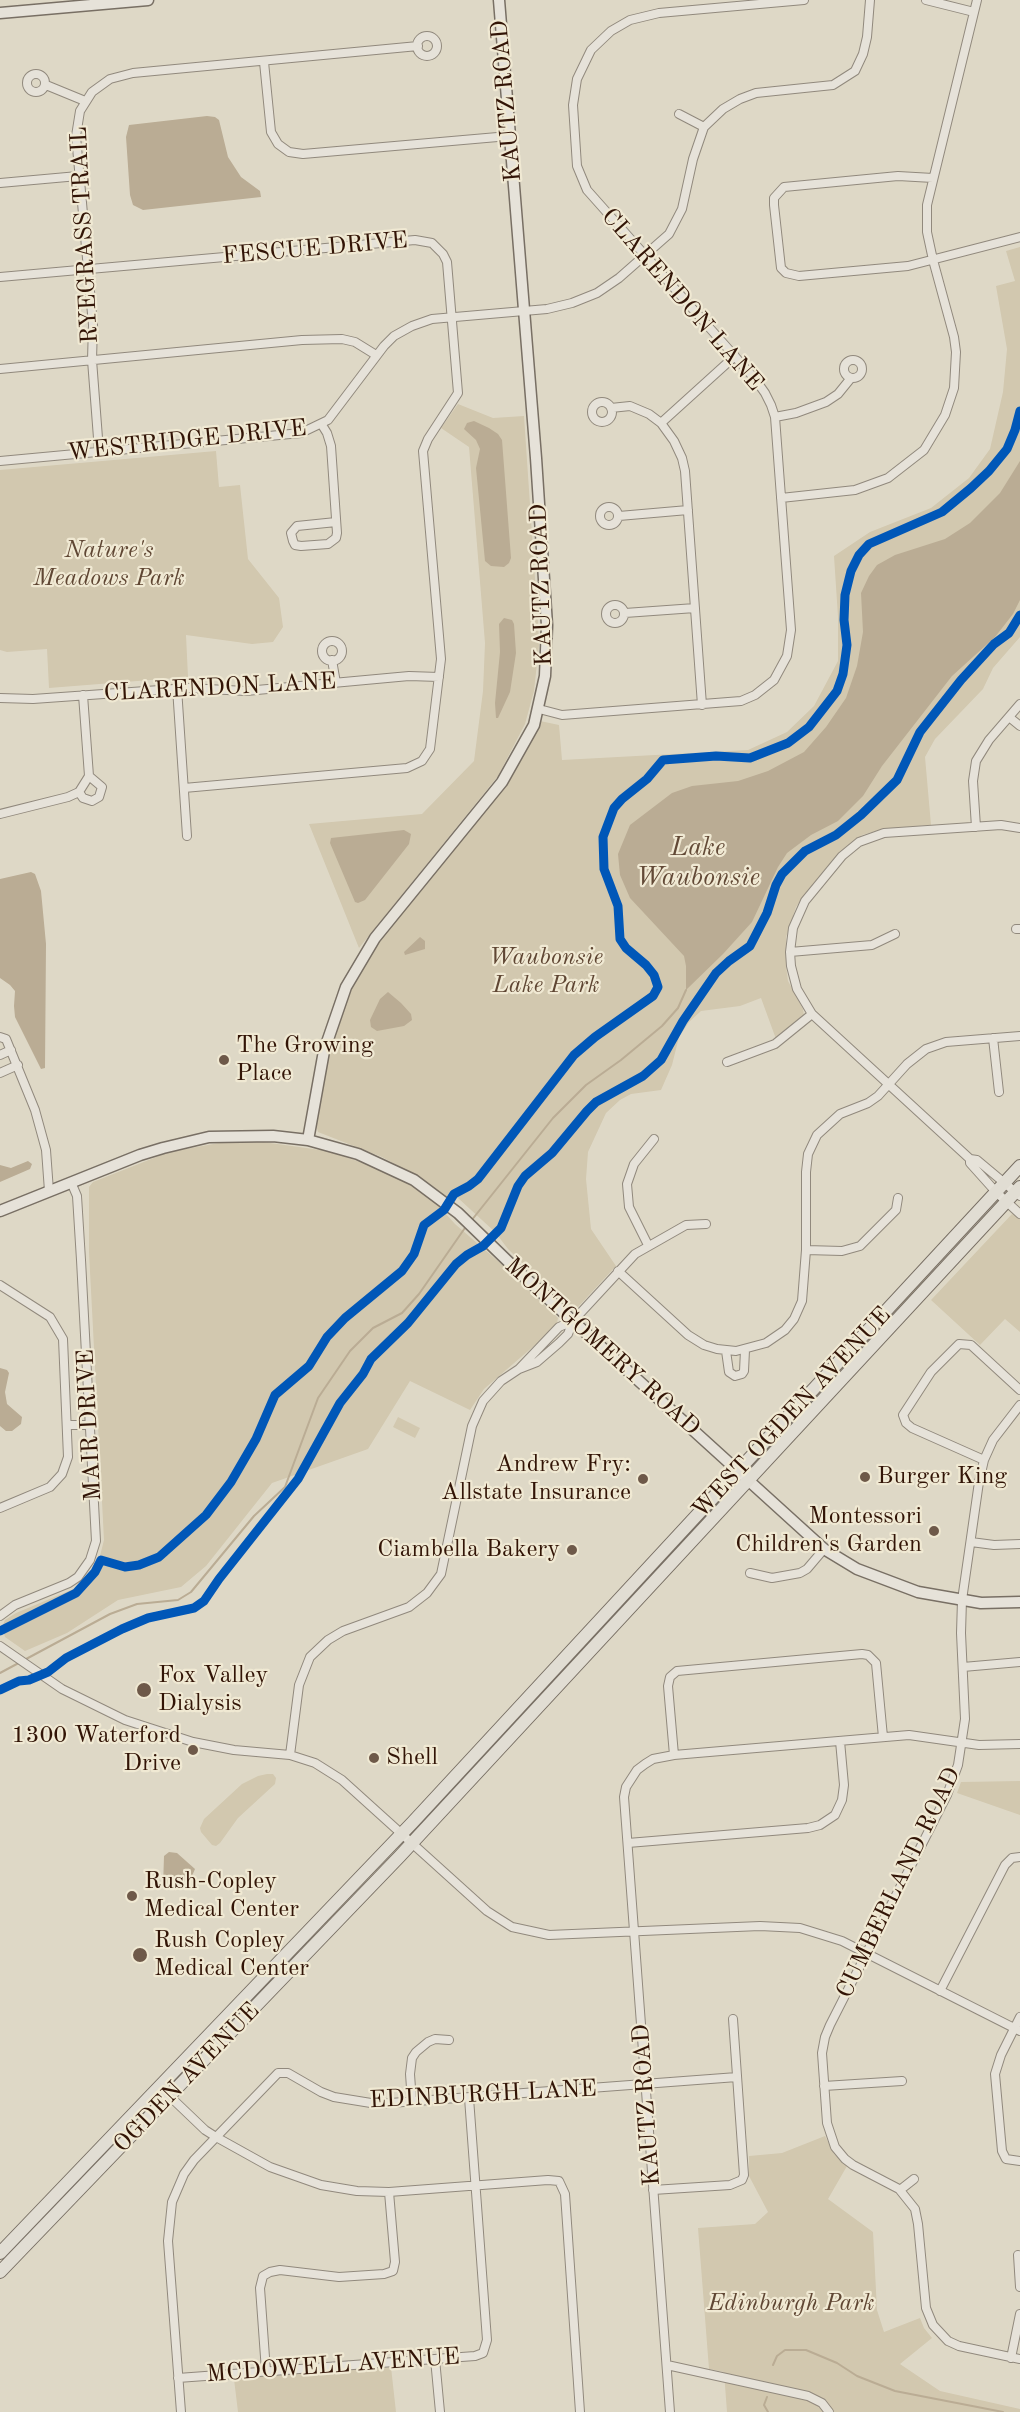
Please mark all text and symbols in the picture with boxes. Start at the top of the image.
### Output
street label: KAUTZ ROAD [486,19,528,183]
street label: RYEGRASS TRAIL [65,126,105,344]
street label: CLARENDON LANE [595,203,769,397]
street label: FESCUE DRIVE [221,227,409,271]
street label: WESTRIDGE DRIVE [66,414,308,468]
street label: KAUTZ ROAD [525,503,559,667]
park label: Nature's Meadows Park [33,537,185,593]
street label: CLARENDON LANE [103,668,337,708]
water label: Lake Waubonsie [636,832,760,894]
park label: Waubonsie Lake Park [489,944,603,1000]
place label: The Growing Place [236,1032,374,1088]
marker: The Growing Place [217,1053,231,1067]
street label: MONTGOMERY ROAD [498,1252,706,1442]
street label: WEST OGDEN AVENUE [686,1301,898,1525]
street label: MAIR DRIVE [72,1348,108,1502]
place label: Andrew Fry: Allstate Insurance [441,1451,631,1507]
place label: Burger King [877,1463,1007,1491]
marker: Burger King [858,1470,872,1484]
marker: Andrew Fry: Allstate Insurance [636,1472,650,1486]
place label: Montessori Children's Garden [735,1503,922,1559]
marker: Montessori Children's Garden [927,1524,941,1538]
place label: Ciambella Bakery [377,1536,560,1564]
marker: Ciambella Bakery [565,1543,579,1557]
place label: Fox Valley Dialysis [158,1662,268,1718]
marker: Fox Valley Dialysis [135,1681,153,1699]
place label: 1300 Waterford Drive [12,1722,181,1778]
marker: 1300 Waterford Drive [186,1743,200,1757]
place label: Shell [386,1744,438,1772]
marker: Shell [367,1751,381,1765]
street label: CUMBERLAND ROAD [831,1763,967,2003]
place label: Rush-Copley Medical Center [144,1868,299,1924]
marker: Rush-Copley Medical Center [125,1889,139,1903]
place label: Rush Copley Medical Center [154,1927,309,1983]
marker: Rush Copley Medical Center [131,1946,149,1964]
street label: OGDEN AVENUE [108,1997,266,2159]
street label: KAUTZ ROAD [627,2023,667,2187]
street label: EDINBURGH LANE [369,2075,597,2115]
park label: Edinburgh Park [708,2290,874,2318]
street label: MCDOWELL AVENUE [205,2343,461,2389]

